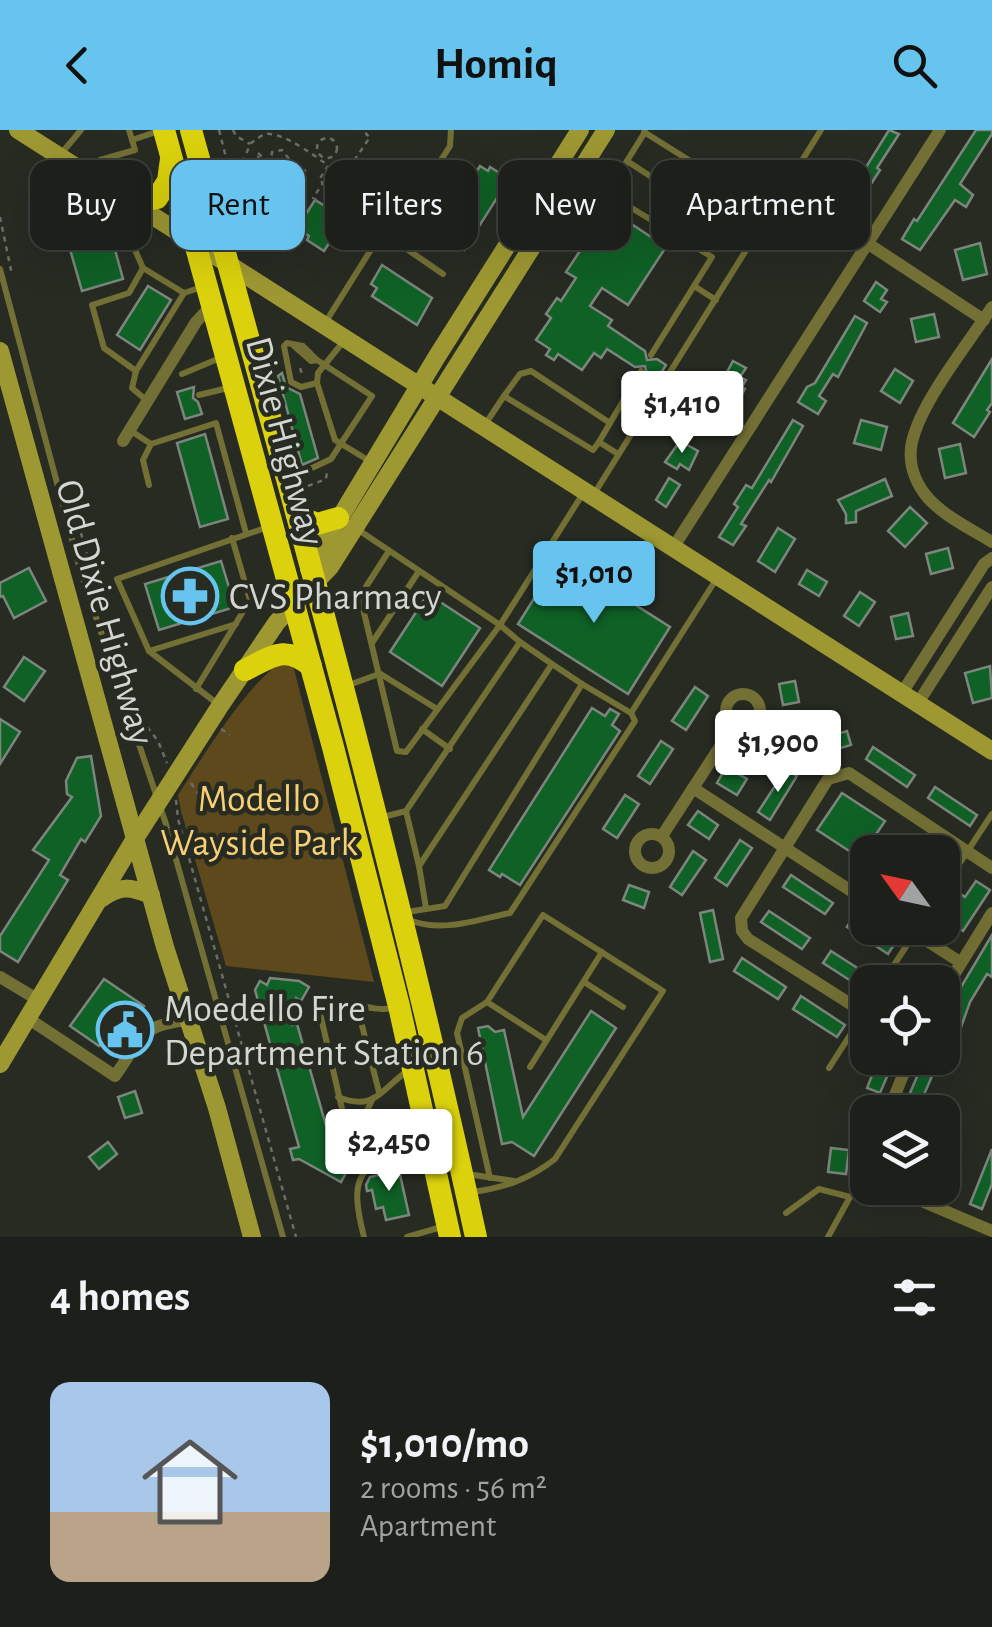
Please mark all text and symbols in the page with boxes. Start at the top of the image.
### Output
icon: back [50,38,105,93]
icon: search [887,38,942,93]
text: Homiq [434,42,558,87]
chip: Buy [30,160,151,250]
chip: Rent [171,160,305,250]
chip: Filters [325,160,478,250]
chip: New [498,160,631,250]
chip: Apartment [651,160,870,250]
street label: Dixie Highway [238,333,330,550]
pin: $1,410 [601,371,763,456]
text: $1,410 [643,387,721,419]
street label: Old Dixie Highway [48,476,160,749]
pin: $1,010 [513,541,675,626]
text: $1,010 [555,557,633,589]
pharmacy icon: CVS Pharmacy [160,566,220,626]
place label: CVS Pharmacy [229,579,442,617]
pin: $1,900 [697,710,859,795]
text: $1,900 [737,726,819,758]
park label: Modello Wayside Park [160,781,358,863]
north arrow [850,835,960,945]
map controls [850,835,960,1205]
button: locate [850,965,960,1075]
place label: Moedello Fire Department Station 6 [164,991,484,1073]
public building icon: Moedello Fire Department Station 6 [95,1000,155,1060]
button: layers [850,1095,960,1205]
pin: $2,450 [308,1109,470,1194]
text: $2,450 [347,1125,431,1157]
icon: filters [887,1270,942,1325]
text: 4 homes [50,1276,190,1318]
icon: home [130,1422,250,1542]
text: $1,010/mo [360,1423,529,1465]
text: 2 rooms · 56 m² [360,1472,547,1504]
text: Apartment [360,1510,496,1542]

